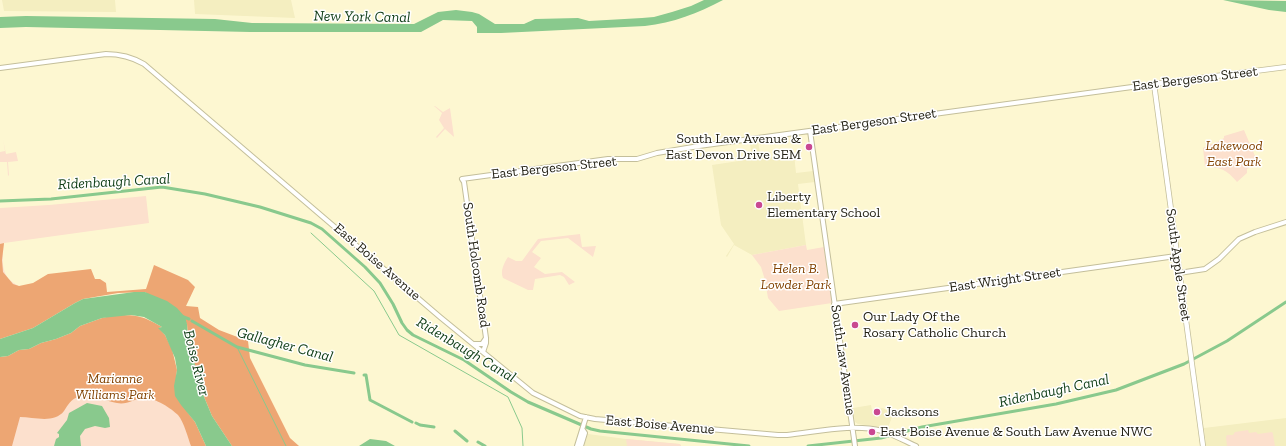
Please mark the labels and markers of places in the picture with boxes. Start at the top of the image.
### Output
place label: South Law Avenue & East Devon Drive SEM [666,131,801,164]
marker: South Law Avenue & East Devon Drive SEM [804,142,814,152]
place label: Liberty Elementary School [767,189,880,222]
marker: Liberty Elementary School [754,200,764,210]
place label: Our Lady Of the Rosary Catholic Church [863,309,1006,342]
marker: Our Lady Of the Rosary Catholic Church [850,320,860,330]
place label: Jacksons [885,404,939,420]
marker: Jacksons [872,407,882,417]
place label: East Boise Avenue & South Law Avenue NWC [880,424,1152,440]
marker: East Boise Avenue & South Law Avenue NWC [867,427,877,437]

